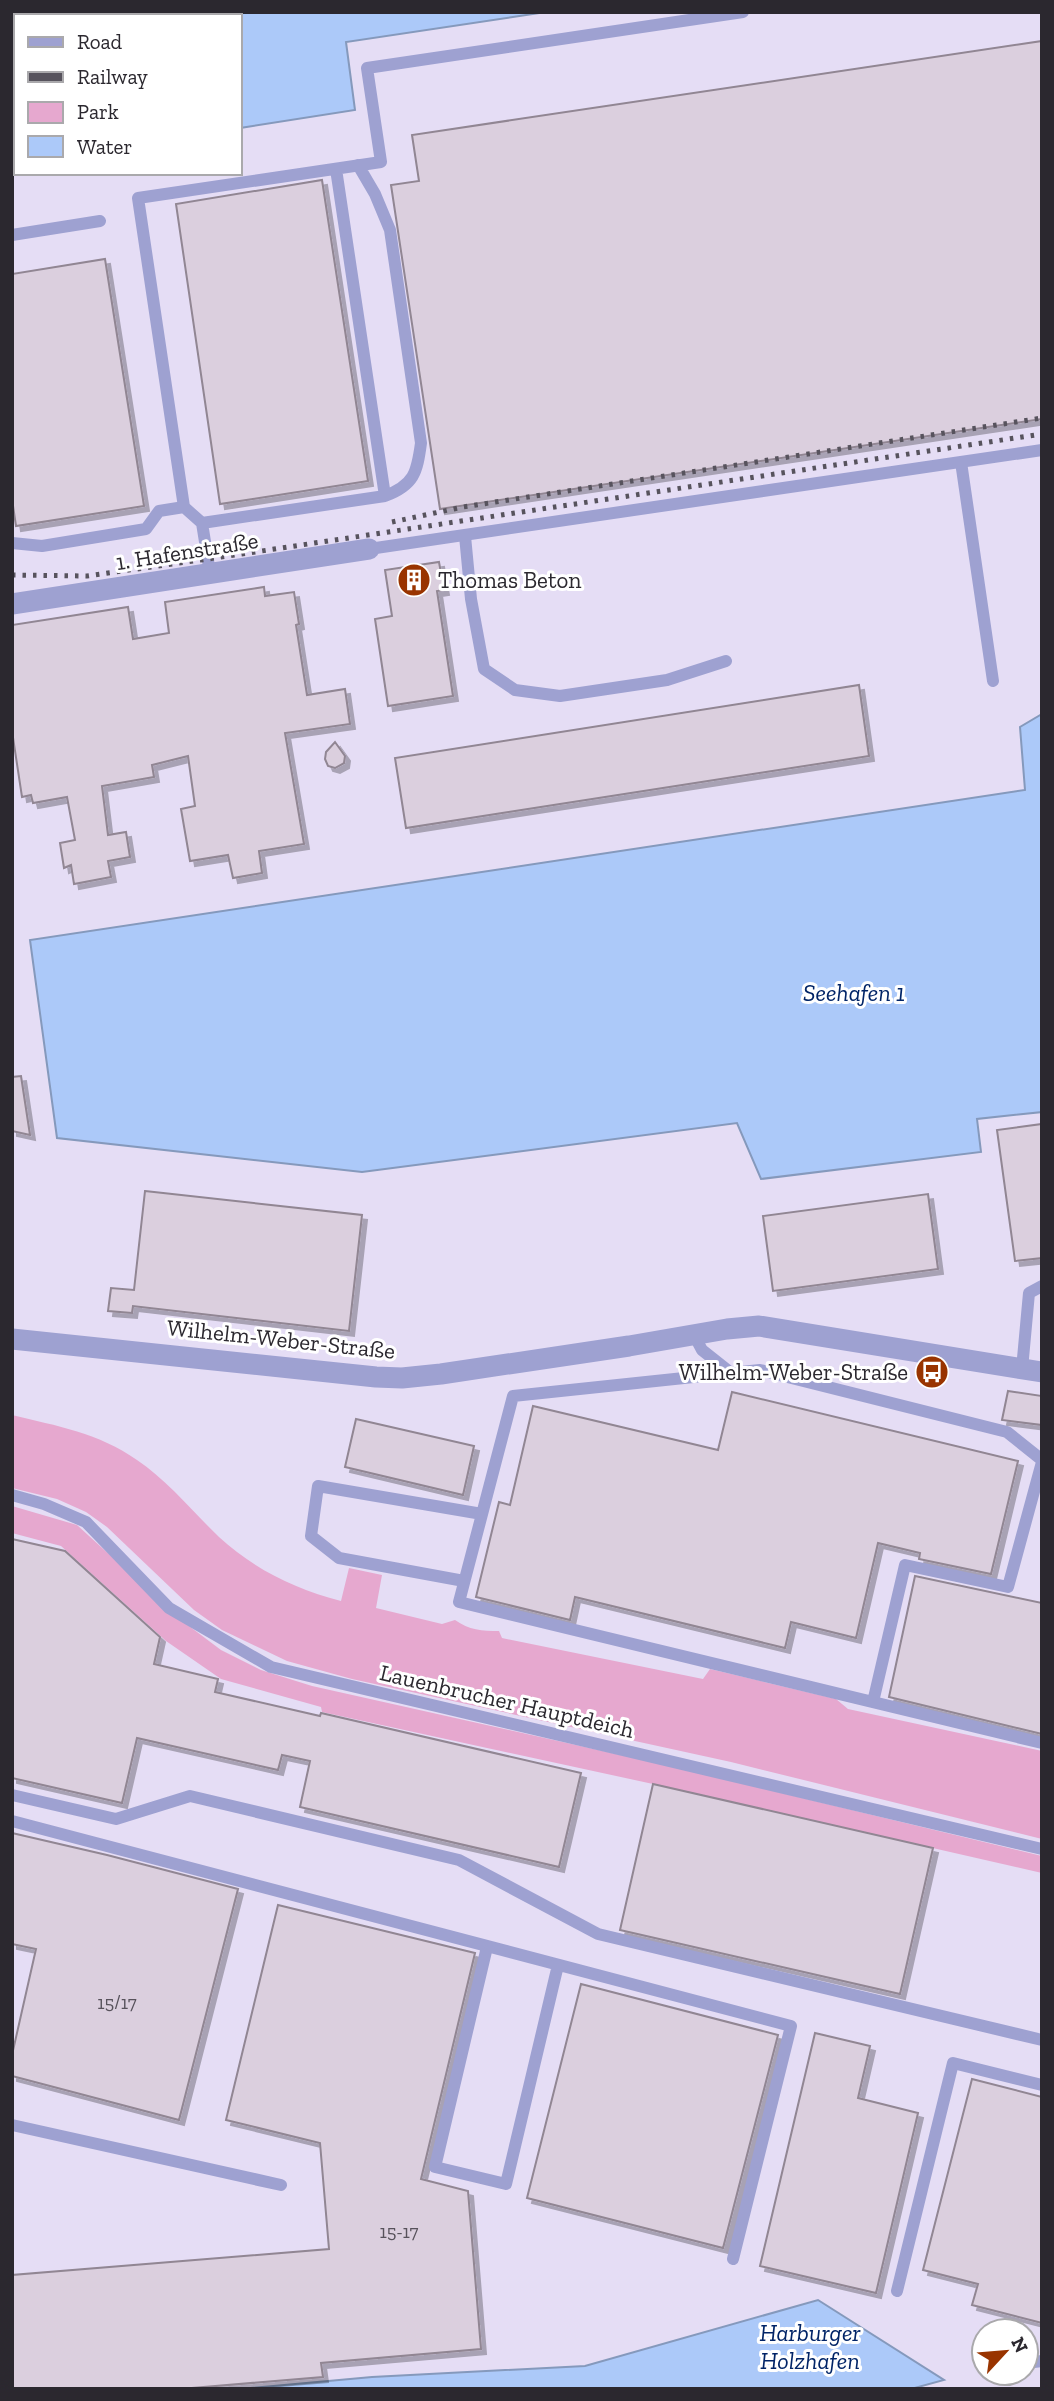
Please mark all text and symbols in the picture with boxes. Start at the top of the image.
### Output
legend [14,14,242,175]
text: Road [77,29,123,54]
text: Railway [77,64,148,89]
text: Park [77,99,119,124]
text: Water [77,134,132,159]
street label: 1. Hafenstraße [114,526,260,576]
building icon: Thomas Beton [395,561,433,599]
place label: Thomas Beton [438,566,581,594]
water label: Seehafen 1 [803,978,905,1007]
street label: Wilhelm-Weber-Straße [166,1313,396,1365]
bus stop icon: Wilhelm-Weber-Straße [913,1353,951,1391]
place label: Wilhelm-Weber-Straße [679,1358,908,1386]
street label: Lauenbrucher Hauptdeich [377,1658,637,1744]
house number: 15/17 [97,1991,137,2014]
house number: 15-17 [380,2220,419,2243]
north arrow [970,2317,1040,2387]
water label: Harburger Holzhafen [759,2318,861,2375]
text: N [1006,2333,1033,2356]

